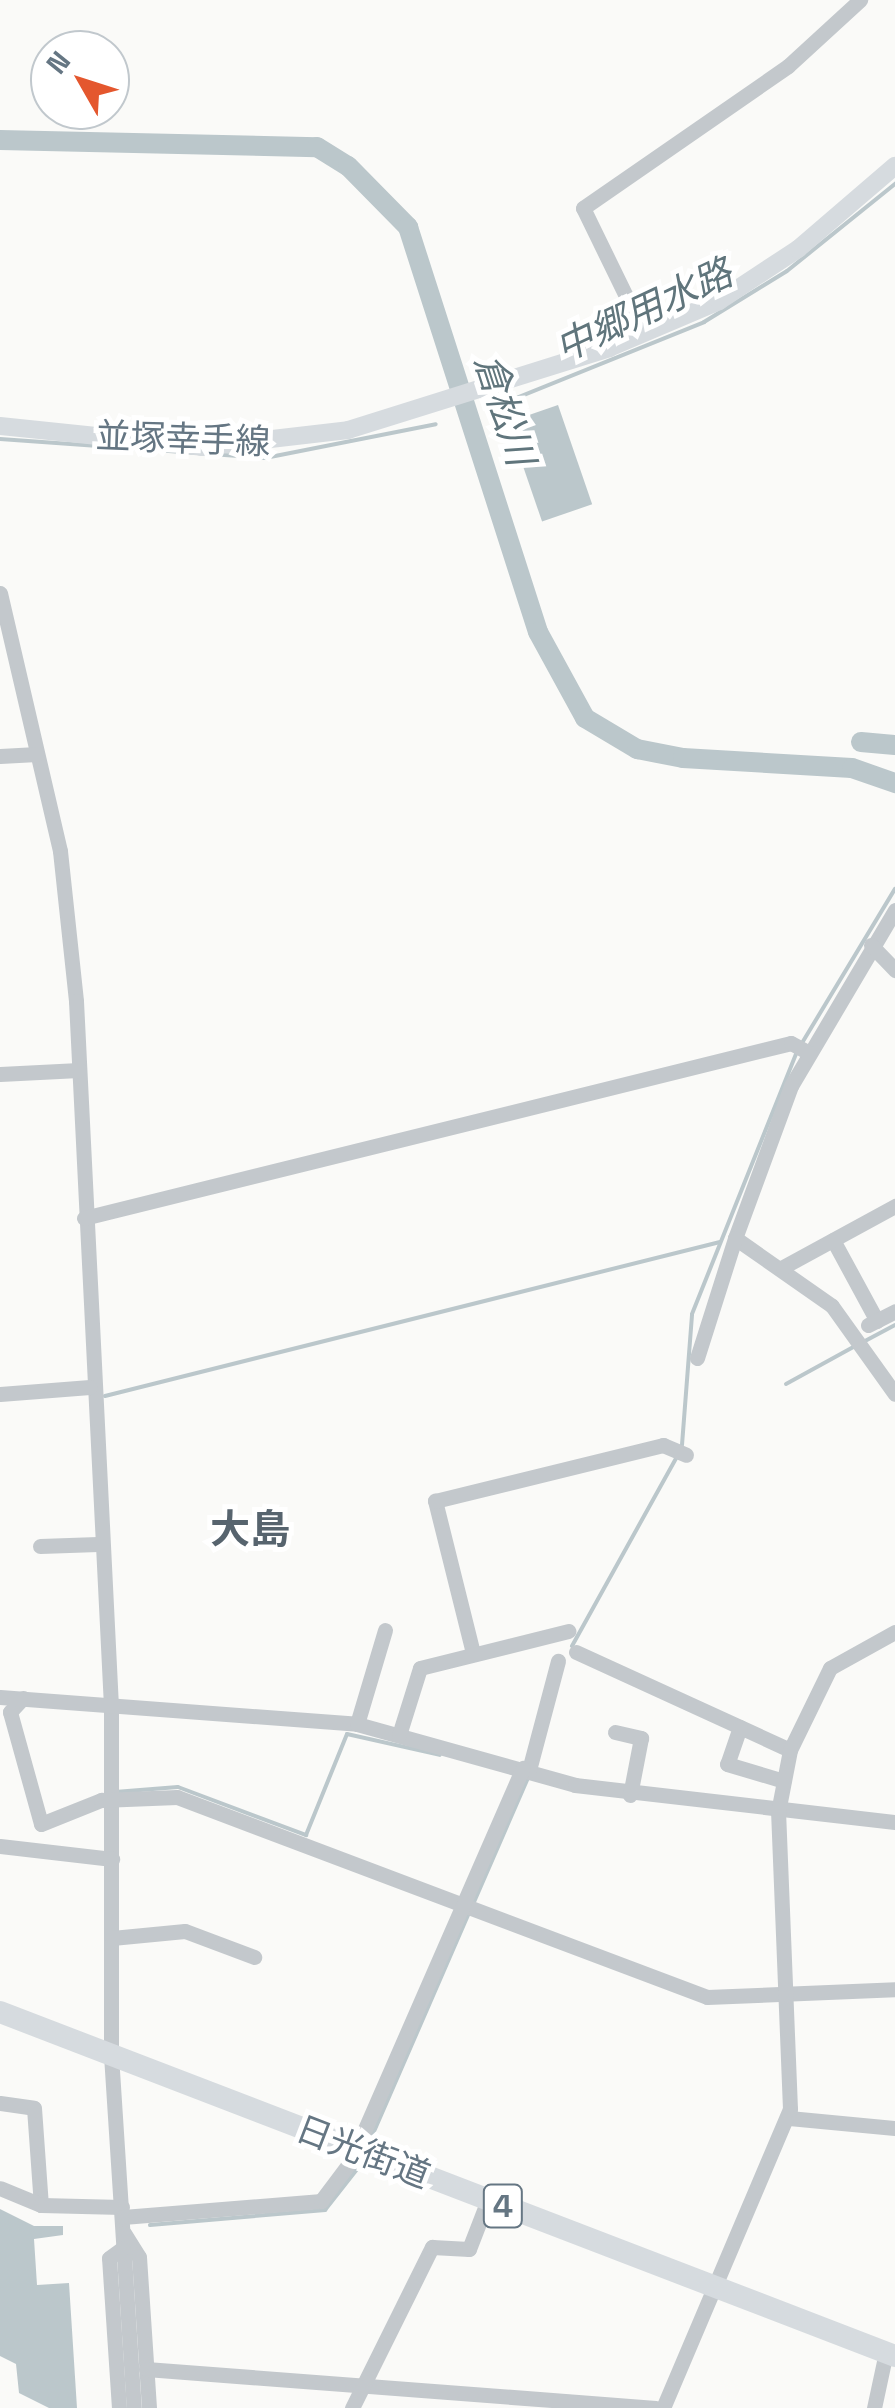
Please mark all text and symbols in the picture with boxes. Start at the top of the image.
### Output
north arrow [30,30,130,130]
text: N [38,44,78,81]
water label: 中郷用水路 [548,250,740,372]
water label: 倉松川 [465,349,543,471]
street label: 並塚幸手線 [95,415,271,463]
district label: 大島 [210,1506,290,1554]
street label: 日光街道 [290,2107,436,2197]
road number: 4 [480,2179,526,2233]

